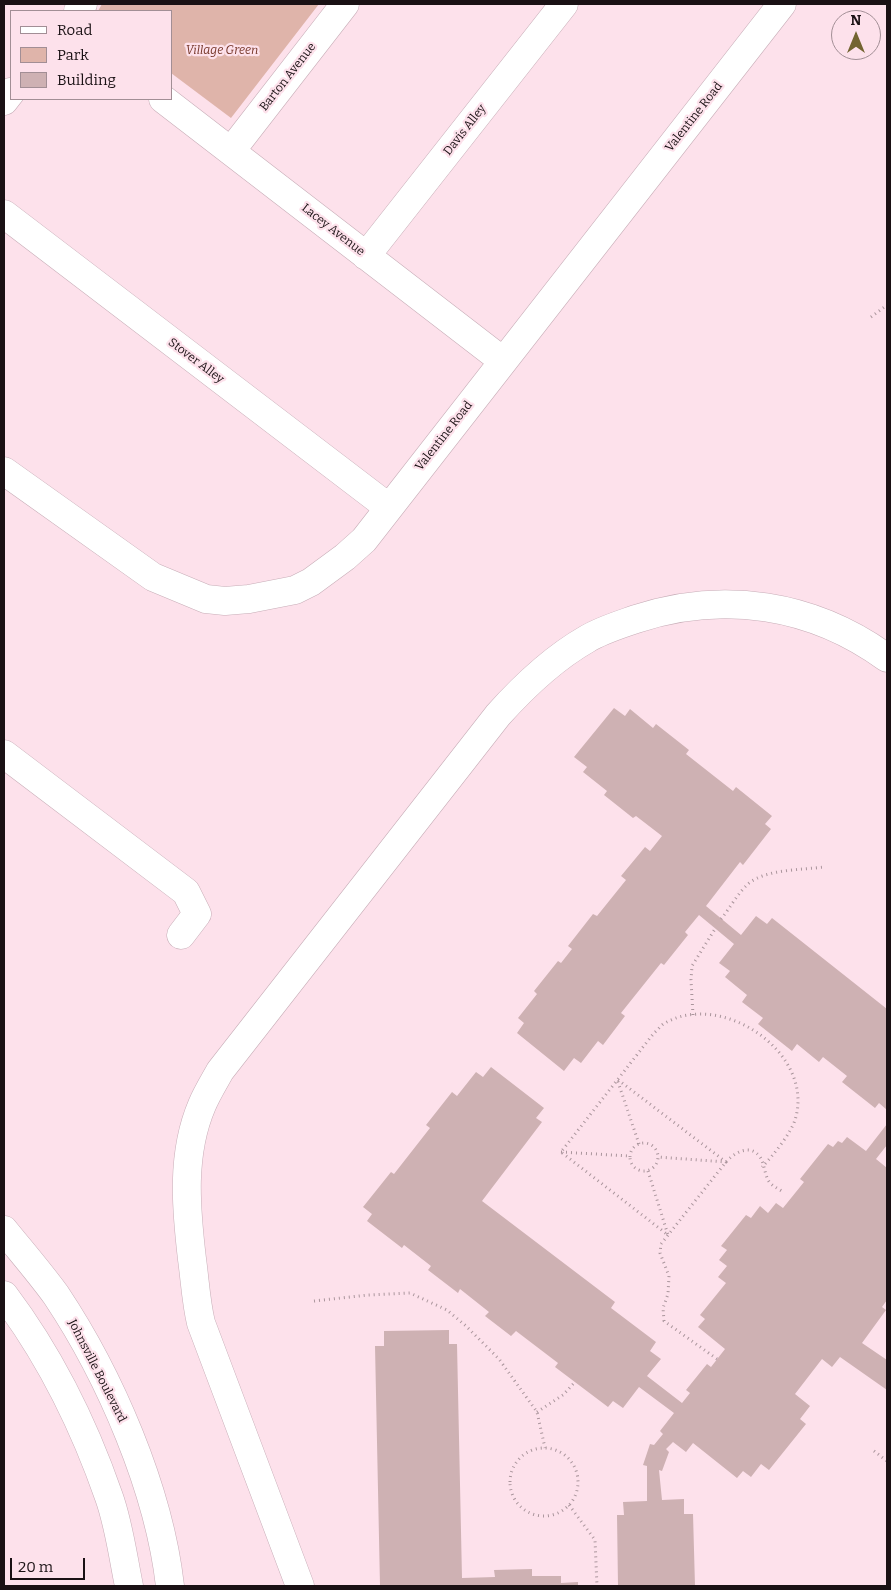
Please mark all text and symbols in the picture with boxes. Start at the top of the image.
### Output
legend [10,10,172,100]
north arrow [831,10,881,60]
text: N [851,12,861,29]
text: Road [57,21,92,39]
street label: Barton Avenue [257,40,319,114]
park label: Village Green [186,44,258,58]
text: Park [57,46,89,64]
text: Building [57,71,116,89]
street label: Valentine Road [662,79,726,155]
street label: Davis Alley [441,102,489,158]
street label: Lacey Avenue [299,201,367,259]
street label: Stover Alley [165,335,227,387]
street label: Valentine Road [412,398,476,474]
street label: Johnsville Boulevard [65,1317,129,1425]
scale bar [12,1548,88,1580]
text: 20 m [18,1558,53,1576]

